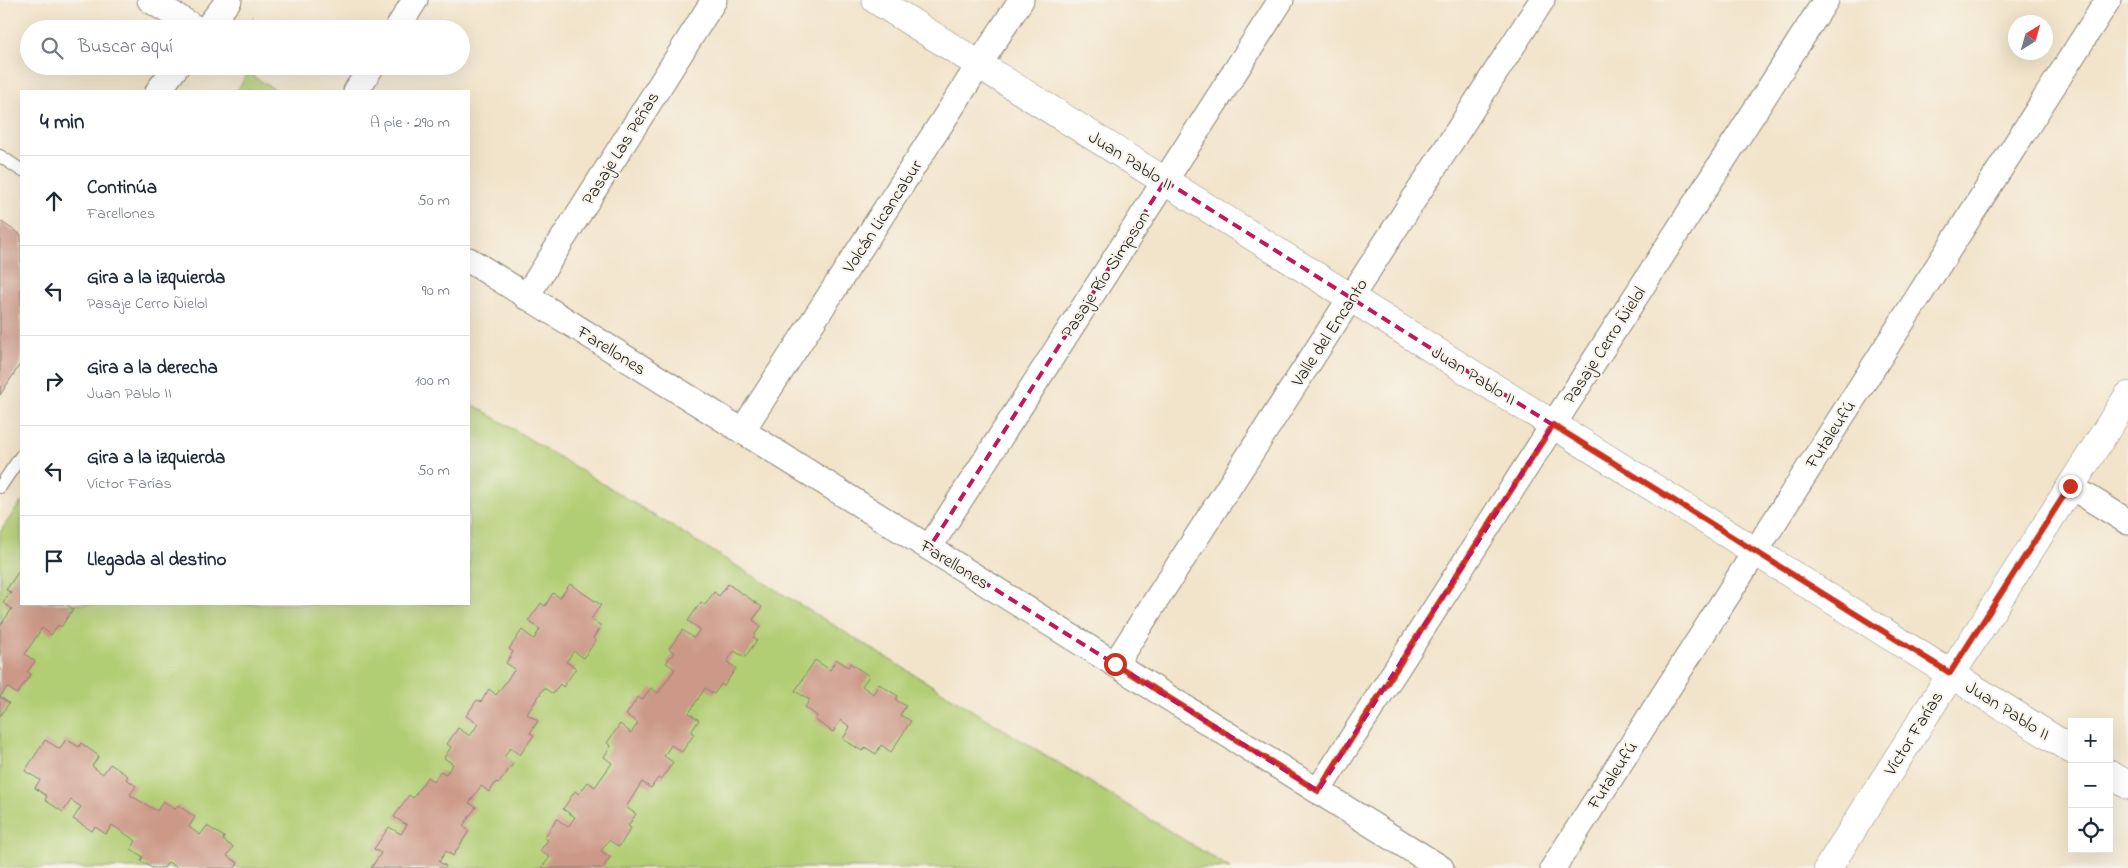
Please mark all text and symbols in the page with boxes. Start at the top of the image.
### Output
north arrow [2008,15,2053,60]
search box [20,20,470,75]
icon: search [38,34,66,62]
text: Buscar aquí [78,34,173,61]
street label: Pasaje Las Peñas [576,87,667,211]
text: 4 min [40,108,84,138]
text: A pie · 290 m [370,111,450,135]
street label: Juan Pablo II [1083,125,1177,198]
street label: Volcán Licancabur [837,155,930,280]
text: Continúa [87,175,157,202]
icon: ahead [40,187,68,215]
text: 50 m [418,189,450,213]
text: Farellones [87,202,155,226]
street label: Pasaje Río Simpson [1056,206,1158,344]
text: Gira a la izquierda [87,265,225,292]
street label: Valle del Encanto [1285,274,1375,393]
icon: left [40,277,68,305]
text: 90 m [422,279,450,303]
street label: Pasaje Cerro Ñielol [1558,282,1653,410]
text: Pasaje Cerro Ñielol [87,292,207,316]
street label: Farellones [571,320,650,383]
street label: Juan Pablo II [1426,340,1520,413]
text: Gira a la derecha [87,355,218,382]
icon: right [40,367,68,395]
text: 100 m [415,369,450,393]
text: Juan Pablo II [87,382,172,406]
street label: Futaleufú [1799,396,1863,475]
text: Gira a la izquierda [87,445,225,472]
icon: left [40,457,68,485]
text: 50 m [418,459,450,483]
text: Víctor Farías [87,472,172,496]
route end [2059,475,2082,498]
street label: Farellones [914,534,993,597]
icon: arrive [40,547,68,575]
text: Llegada al destino [87,547,226,574]
route start [1104,653,1127,676]
street label: Juan Pablo II [1960,675,2054,748]
street label: Víctor Farías [1878,687,1951,782]
map controls [2068,718,2113,853]
button: + [2068,718,2113,763]
street label: Futaleufú [1581,737,1645,816]
button: − [2068,763,2113,808]
button: locate [2068,808,2113,853]

